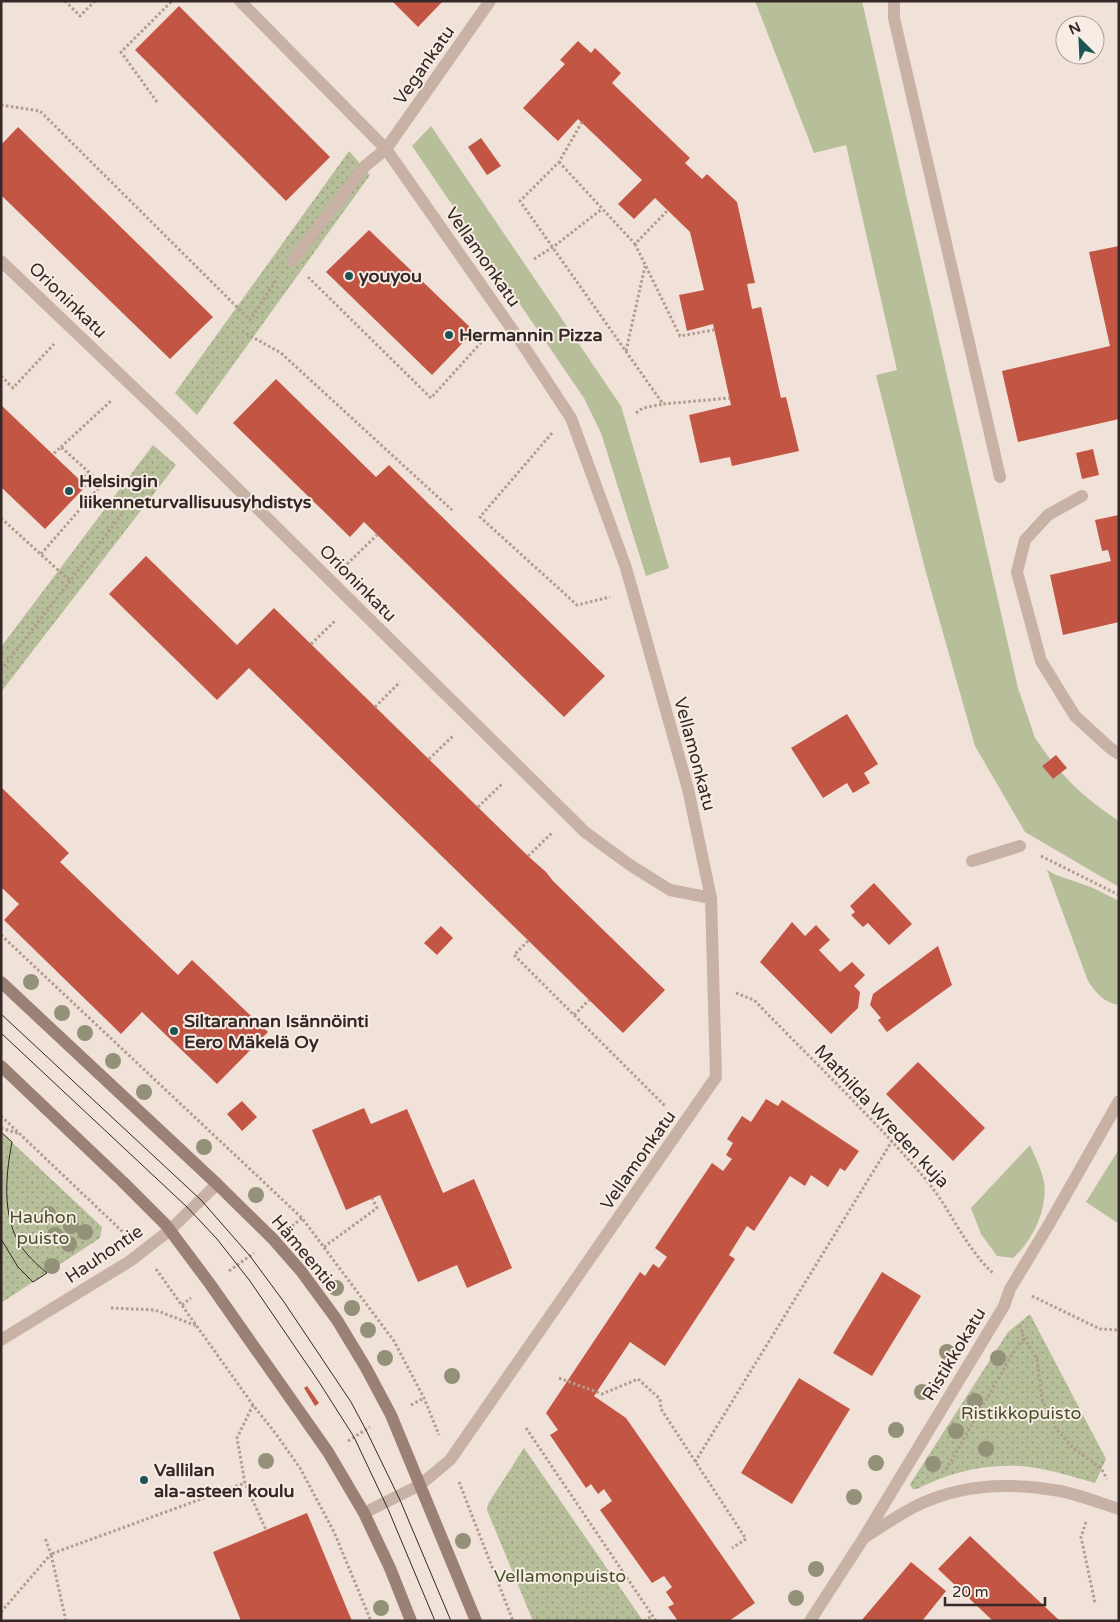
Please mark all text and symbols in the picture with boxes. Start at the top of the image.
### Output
north arrow [1055,15,1105,65]
text: N [1066,19,1084,39]
street label: Vegankatu [389,21,459,109]
street label: Vellamonkatu [441,203,525,311]
street label: Orioninkatu [24,257,112,343]
place label: youyou [359,265,422,287]
marker: youyou [343,270,355,282]
place label: Hermannin Pizza [459,324,603,346]
marker: Hermannin Pizza [443,329,455,341]
place label: Helsingin liikenneturvallisuusyhdistys [79,470,312,513]
marker: Helsingin liikenneturvallisuusyhdistys [63,485,75,497]
street label: Orioninkatu [315,540,401,626]
street label: Vellamonkatu [669,695,721,813]
place label: Siltarannan Isännöinti Eero Mäkelä Oy [184,1010,369,1053]
marker: Siltarannan Isännöinti Eero Mäkelä Oy [168,1025,180,1037]
street label: Mathilda Wreden kuja [810,1040,954,1192]
street label: Vellamonkatu [596,1106,680,1214]
park label: Hauhon puisto [9,1206,77,1249]
street label: Hämeentie [267,1210,343,1296]
street label: Hauhontie [61,1220,147,1288]
street label: Ristikkokatu [918,1303,990,1405]
park label: Ristikkopuisto [961,1402,1081,1424]
place label: Vallilan ala-asteen koulu [154,1459,295,1502]
marker: Vallilan ala-asteen koulu [138,1474,150,1486]
park label: Vellamonpuisto [494,1565,626,1587]
scale bar [945,1574,1045,1606]
text: 20 m [952,1583,989,1601]

